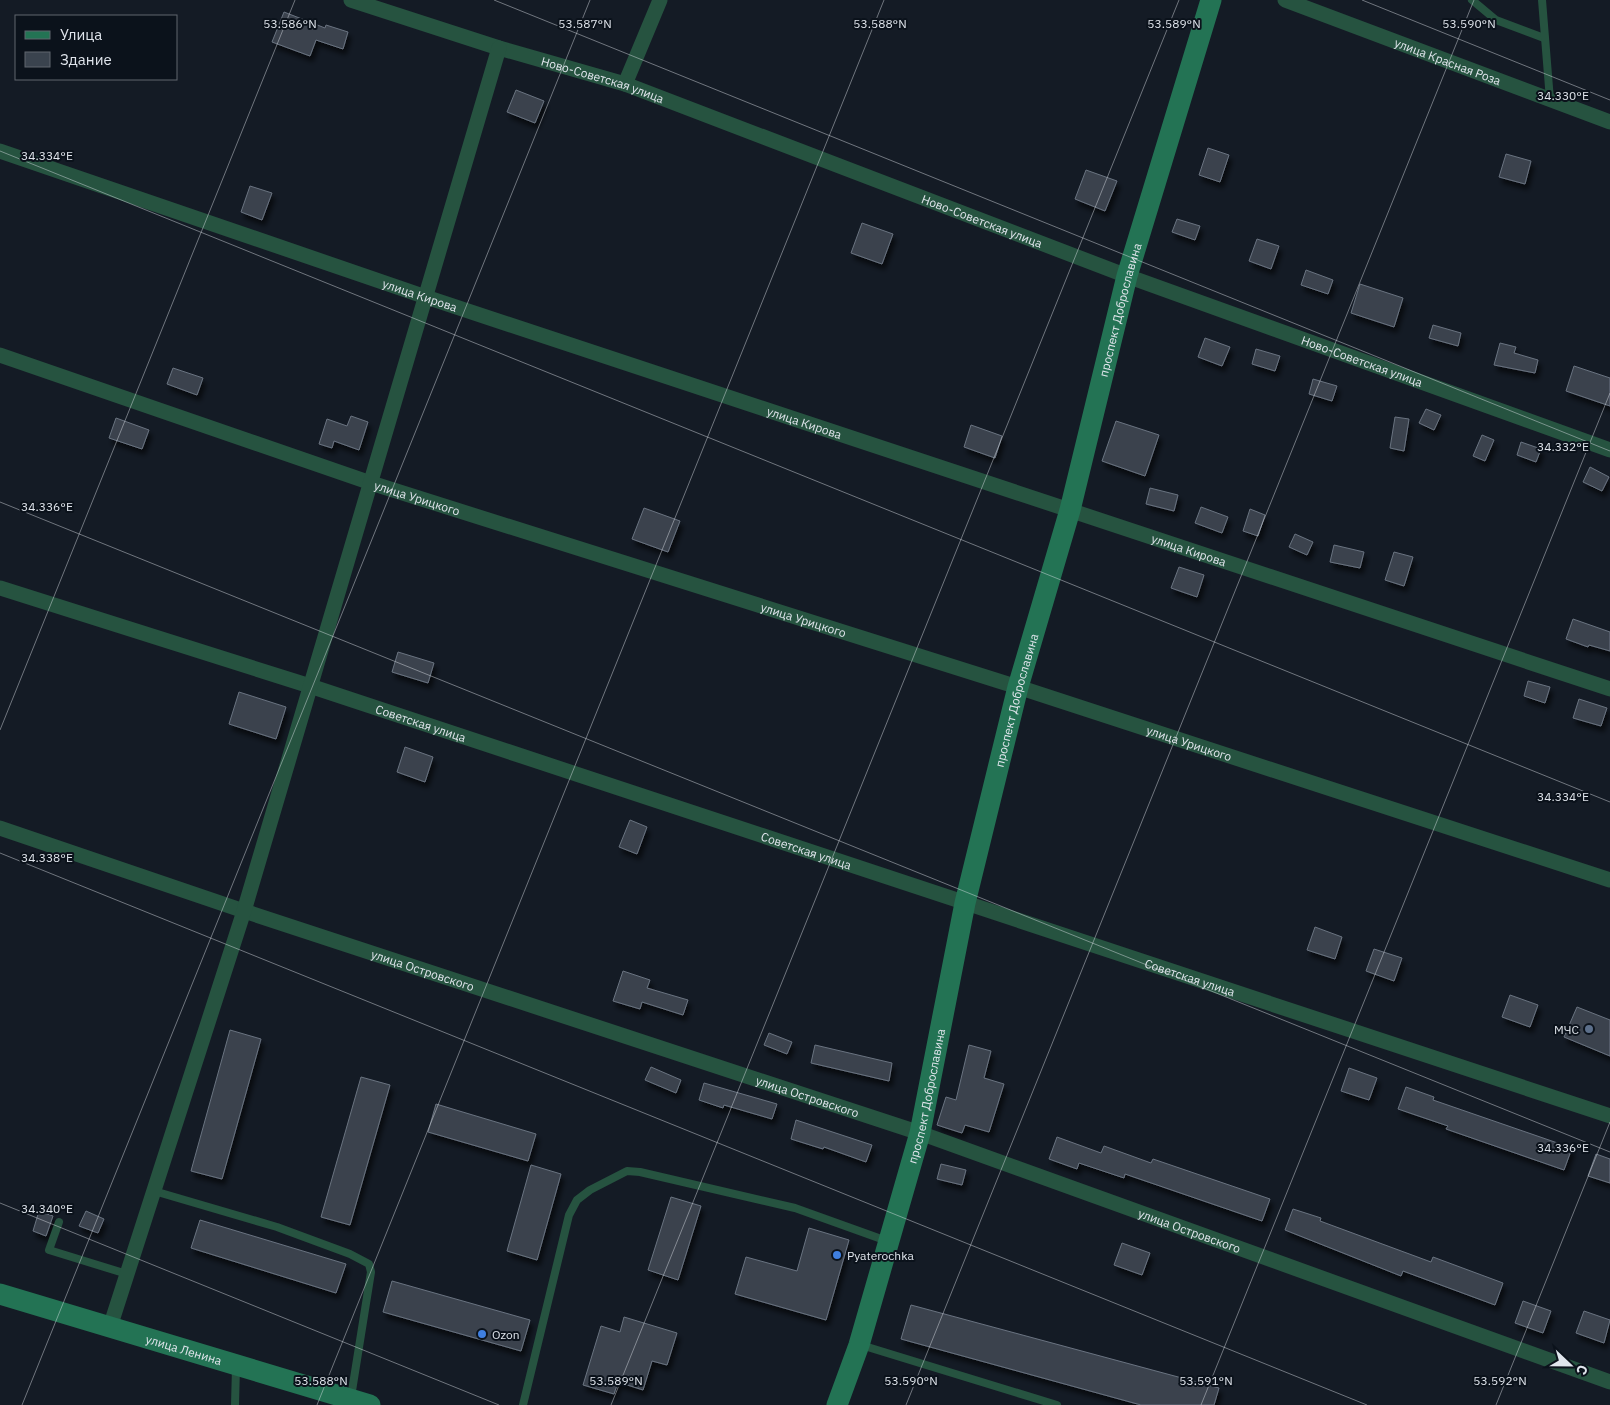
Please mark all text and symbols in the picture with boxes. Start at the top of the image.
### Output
legend [15,15,178,80]
text: 53.586°N [263,16,317,31]
text: 53.587°N [558,16,612,31]
text: 53.588°N [853,16,907,31]
text: 53.589°N [1147,16,1201,31]
text: 53.590°N [1442,16,1496,31]
text: Улица [60,25,102,44]
street label: улица Красная Роза [1393,34,1504,88]
text: Здание [60,50,112,69]
street label: Ново-Советская улица [540,53,667,106]
text: 34.330°E [1537,88,1589,103]
text: 34.334°E [21,148,73,163]
street label: Ново-Советская улица [920,191,1045,251]
street label: проспект Доброславина [1095,241,1144,378]
street label: улица Кирова [381,275,460,315]
street label: Ново-Советская улица [1299,332,1425,390]
street label: улица Кирова [765,403,844,442]
text: 34.332°E [1537,439,1589,454]
street label: улица Урицкого [373,477,462,518]
text: 34.336°E [21,499,73,514]
street label: улица Кирова [1150,530,1229,569]
street label: улица Урицкого [759,599,848,640]
street label: проспект Доброславина [991,631,1041,769]
street label: Советская улица [374,701,469,745]
street label: улица Урицкого [1145,722,1234,764]
text: 34.334°E [1537,789,1589,804]
street label: Советская улица [759,828,854,872]
text: 34.338°E [21,850,73,865]
street label: улица Островского [369,946,477,994]
street label: Советская улица [1143,955,1238,999]
place label: МЧС [1554,1022,1580,1037]
marker: МЧС [1583,1023,1595,1035]
street label: проспект Доброславина [904,1027,948,1165]
street label: улица Островского [754,1072,861,1120]
text: 34.336°E [1537,1140,1589,1155]
text: 34.340°E [21,1201,73,1216]
street label: улица Островского [1137,1205,1243,1256]
place label: Pyaterochka [847,1248,914,1263]
marker: Pyaterochka [831,1249,843,1261]
place label: Ozon [492,1327,519,1342]
marker: Ozon [476,1328,488,1340]
street label: улица Ленина [144,1331,224,1368]
north arrow [1545,1340,1595,1390]
text: С [1572,1362,1592,1377]
text: 53.588°N [294,1373,348,1388]
text: 53.589°N [589,1373,643,1388]
text: 53.590°N [884,1373,938,1388]
text: 53.591°N [1179,1373,1233,1388]
text: 53.592°N [1473,1373,1527,1388]

